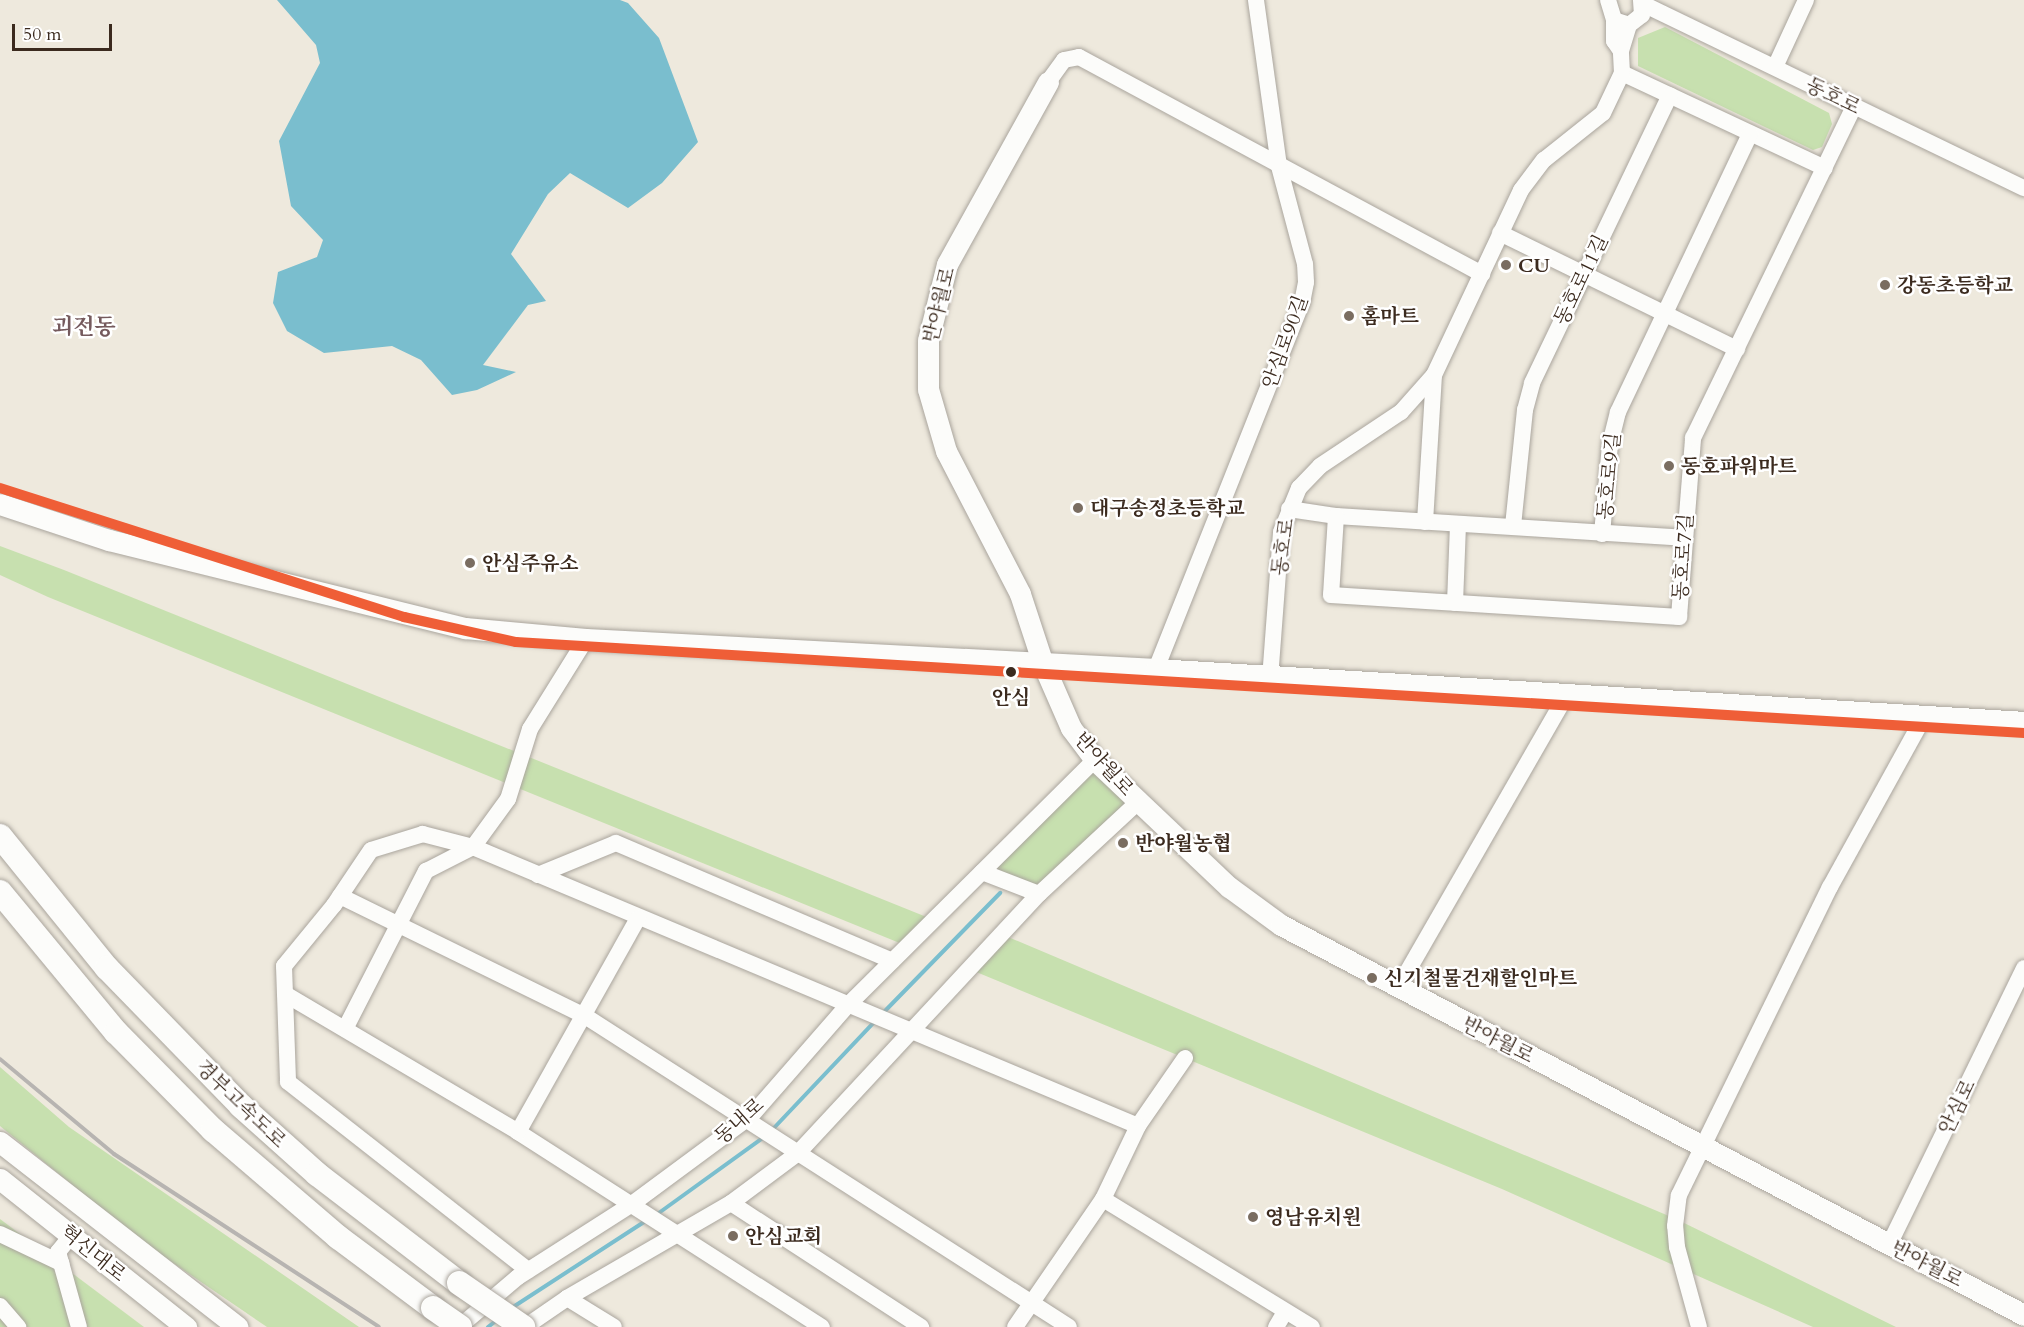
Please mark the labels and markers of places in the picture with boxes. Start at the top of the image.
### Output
place label: CU [1518,253,1550,277]
marker: CU [1499,258,1513,272]
place label: 강동초등학교 [1897,273,2013,297]
marker: 강동초등학교 [1878,278,1892,292]
place label: 홈마트 [1361,304,1419,328]
marker: 홈마트 [1342,309,1356,323]
place label: 동호파워마트 [1681,454,1797,478]
marker: 동호파워마트 [1662,459,1676,473]
place label: 대구송정초등학교 [1090,496,1245,520]
marker: 대구송정초등학교 [1071,501,1085,515]
place label: 안심주유소 [482,551,579,575]
marker: 안심주유소 [463,556,477,570]
marker: 안심 [1000,661,1022,683]
place label: 안심 [992,685,1030,709]
place label: 반야월농협 [1135,831,1232,855]
marker: 반야월농협 [1116,836,1130,850]
place label: 신기철물건재할인마트 [1384,966,1577,990]
marker: 신기철물건재할인마트 [1365,971,1379,985]
place label: 영남유치원 [1265,1205,1362,1229]
marker: 영남유치원 [1246,1210,1260,1224]
place label: 안심교회 [745,1224,822,1248]
marker: 안심교회 [726,1229,740,1243]

